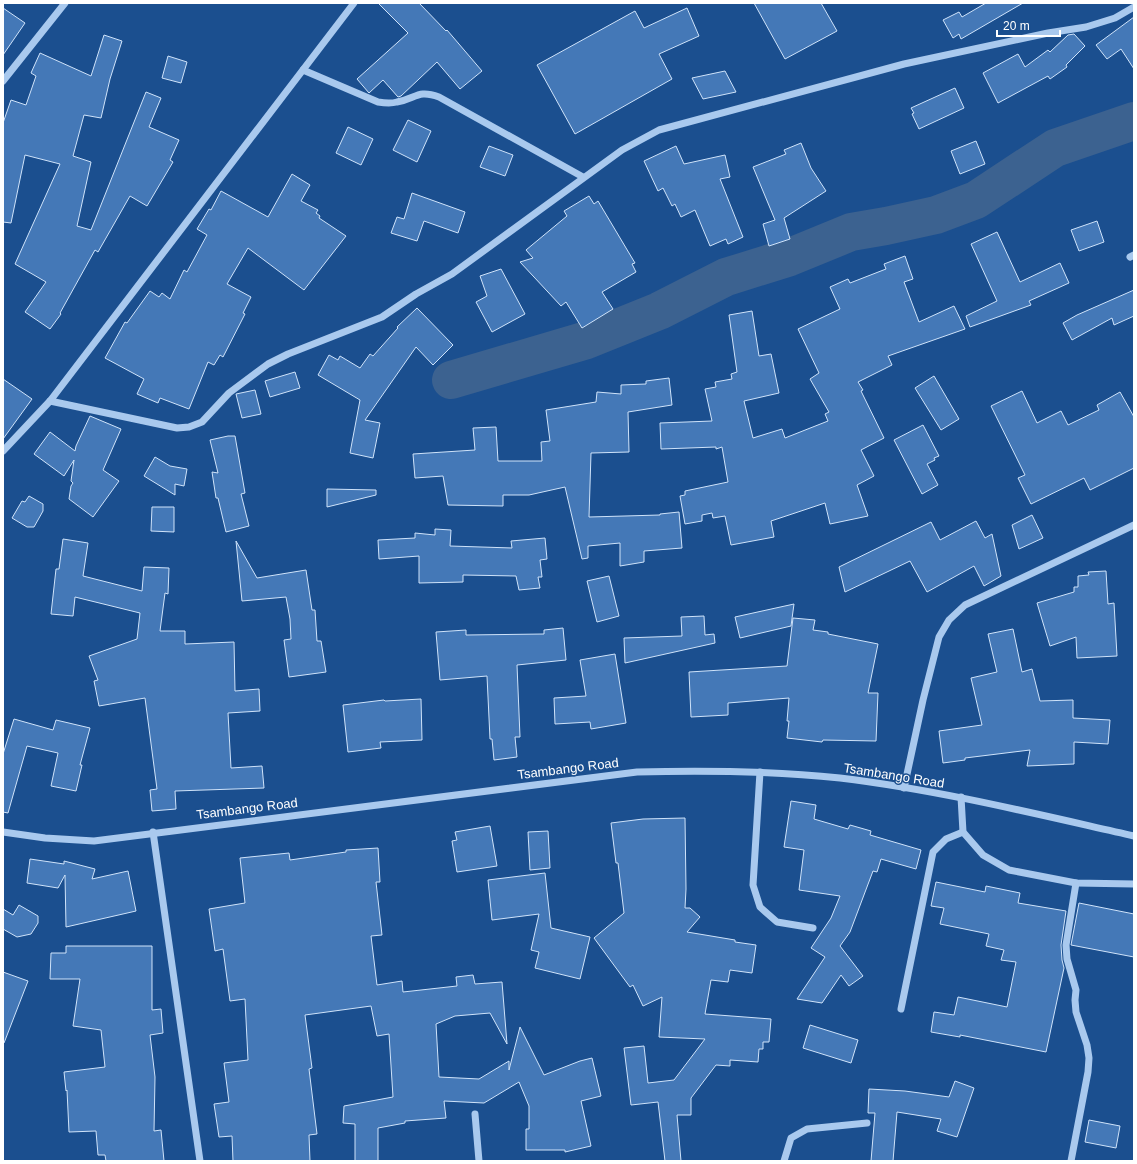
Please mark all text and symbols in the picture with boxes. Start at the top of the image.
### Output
scale bar [997,12,1060,38]
text: 20 m [1003,19,1030,33]
street label: Tsambango Road [517,755,620,782]
street label: Tsambango Road [842,760,945,791]
street label: Tsambango Road [196,795,299,822]

